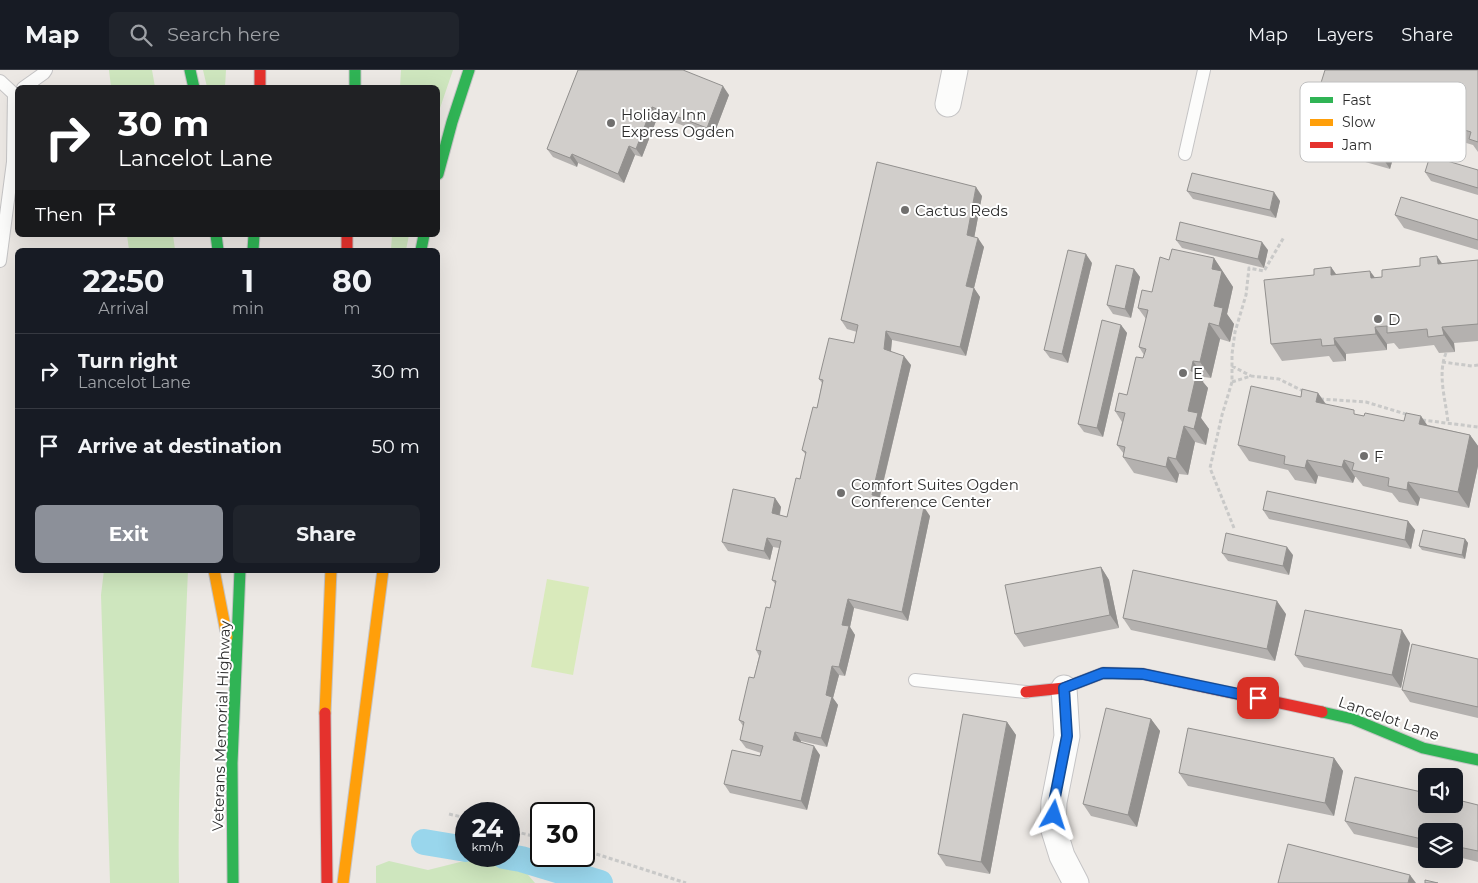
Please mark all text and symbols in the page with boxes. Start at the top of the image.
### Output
search box [109,12,459,57]
text: Map [25,20,79,49]
icon: search [127,21,155,49]
text: Search here [167,23,280,46]
text: Map [1248,24,1288,46]
text: Layers [1316,24,1373,46]
text: Share [1401,24,1453,46]
legend [1300,82,1466,162]
text: Fast [1342,91,1372,109]
text: 30 m [118,102,209,145]
icon: right [35,105,100,170]
place label: Holiday Inn Express Ogden [621,105,735,141]
text: Slow [1342,113,1376,131]
marker: Holiday Inn Express Ogden [605,117,617,129]
text: Jam [1341,136,1372,154]
text: Lancelot Lane [118,145,273,172]
icon: arrive [93,200,121,228]
place label: Cactus Reds [915,201,1008,220]
text: Then [35,203,83,226]
marker: Cactus Reds [899,204,911,216]
text: 22:50 [83,263,164,300]
text: 1 [242,263,254,300]
text: 80 [332,263,372,300]
text: Arrival [98,299,149,318]
text: min [232,299,264,318]
text: m [344,299,361,318]
place label: D [1388,310,1400,329]
marker: D [1372,313,1384,325]
text: Turn right [78,350,178,373]
icon: right [35,357,63,385]
text: 30 m [372,360,420,383]
place label: E [1193,364,1203,383]
marker: E [1177,367,1189,379]
text: Lancelot Lane [78,373,191,392]
icon: arrive [35,432,63,460]
text: Arrive at destination [78,435,282,458]
text: 50 m [372,435,420,458]
place label: F [1374,447,1384,466]
marker: F [1358,450,1370,462]
place label: Comfort Suites Ogden Conference Center [851,475,1019,511]
marker: Comfort Suites Ogden Conference Center [835,487,847,499]
button: Exit [35,505,223,563]
button: Share [233,505,420,563]
street label: Veterans Memorial Highway [208,619,234,832]
pin [1237,677,1279,719]
icon: arrive [1244,684,1272,712]
street label: Lancelot Lane [1336,692,1442,744]
map controls [1418,768,1463,868]
button: sound [1418,768,1463,813]
position arrow [1027,788,1079,840]
speed limit sign: 30 [530,802,595,867]
text: 24 [472,813,503,843]
button: layers [1418,823,1463,868]
text: km/h [471,839,504,854]

